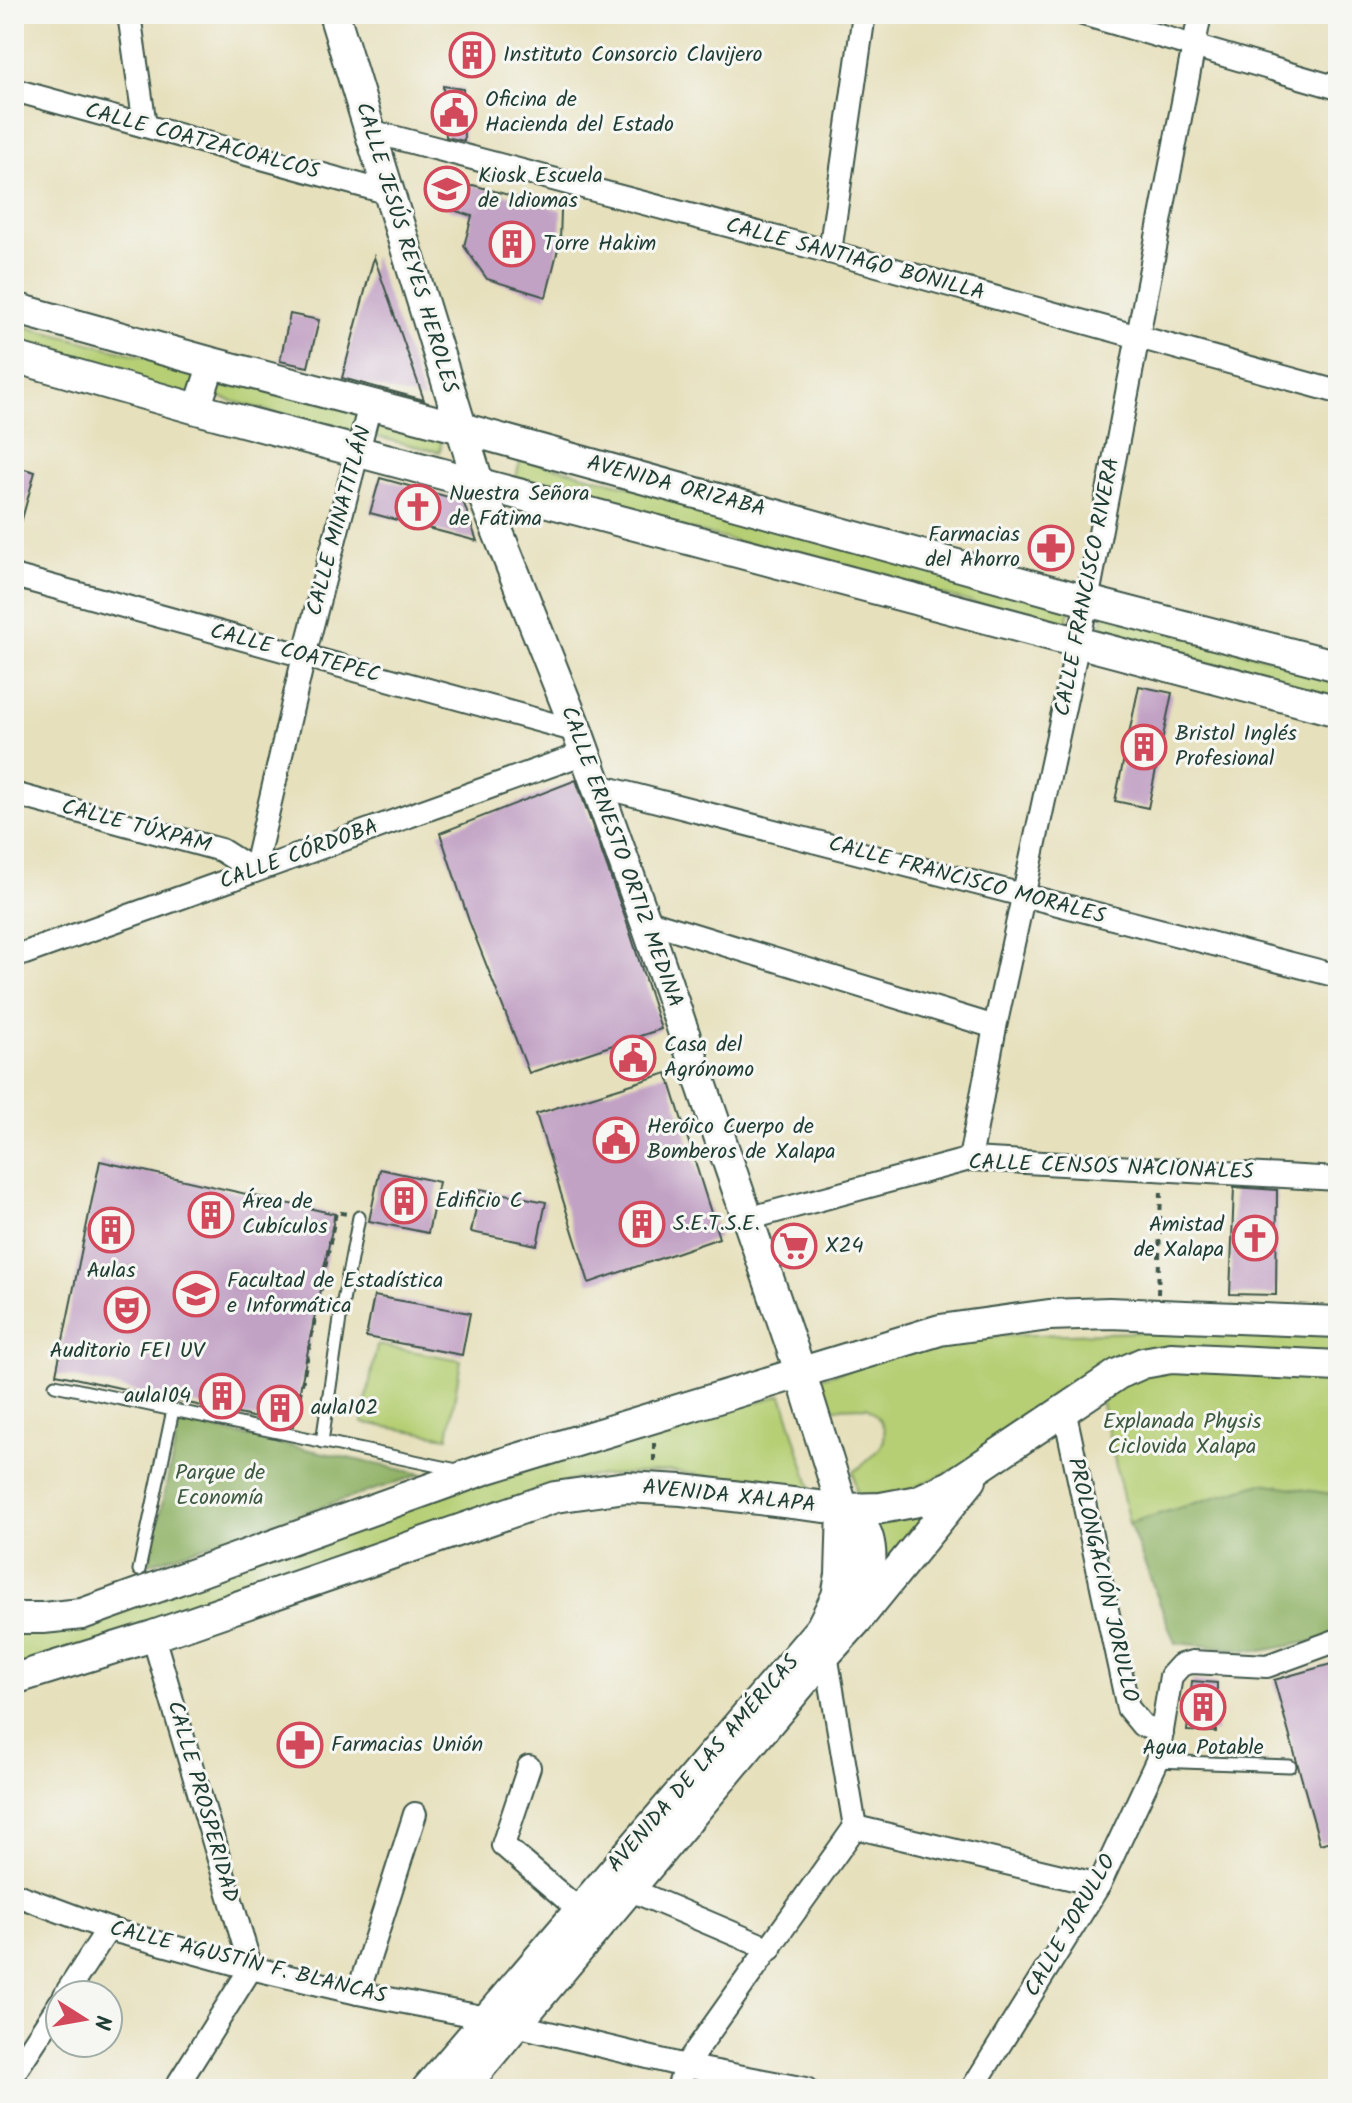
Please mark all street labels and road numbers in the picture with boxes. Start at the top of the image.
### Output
street label: CALLE COATZACOALCOS [81,94,323,190]
street label: CALLE JESÚS REYES HEROLES [345,98,467,398]
street label: CALLE SANTIAGO BONILLA [722,209,988,311]
street label: CALLE MINATITLÁN [298,422,382,620]
street label: AVENIDA ORIZABA [583,446,769,528]
street label: CALLE FRANCISCO RIVERA [1046,455,1130,719]
street label: CALLE COATEPEC [206,614,384,694]
street label: CALLE ERNESTO ORTIZ MEDINA [550,701,692,1013]
street label: CALLE TÚXPAM [57,790,215,864]
street label: CALLE CÓRDOBA [215,810,383,900]
street label: CALLE FRANCISCO MORALES [824,827,1110,935]
street label: CALLE CENSOS NACIONALES [968,1146,1255,1190]
street label: PROLONGACIÓN JORULLO [1057,1454,1147,1706]
street label: AVENIDA XALAPA [641,1471,817,1523]
street label: AVENIDA DE LAS AMÉRICAS [599,1647,809,1881]
street label: CALLE PROSPERIDAD [156,1697,248,1907]
street label: CALLE JORULLO [1016,1848,1126,2004]
street label: CALLE AGUSTÍN F. BLANCAS [106,1912,390,2014]

